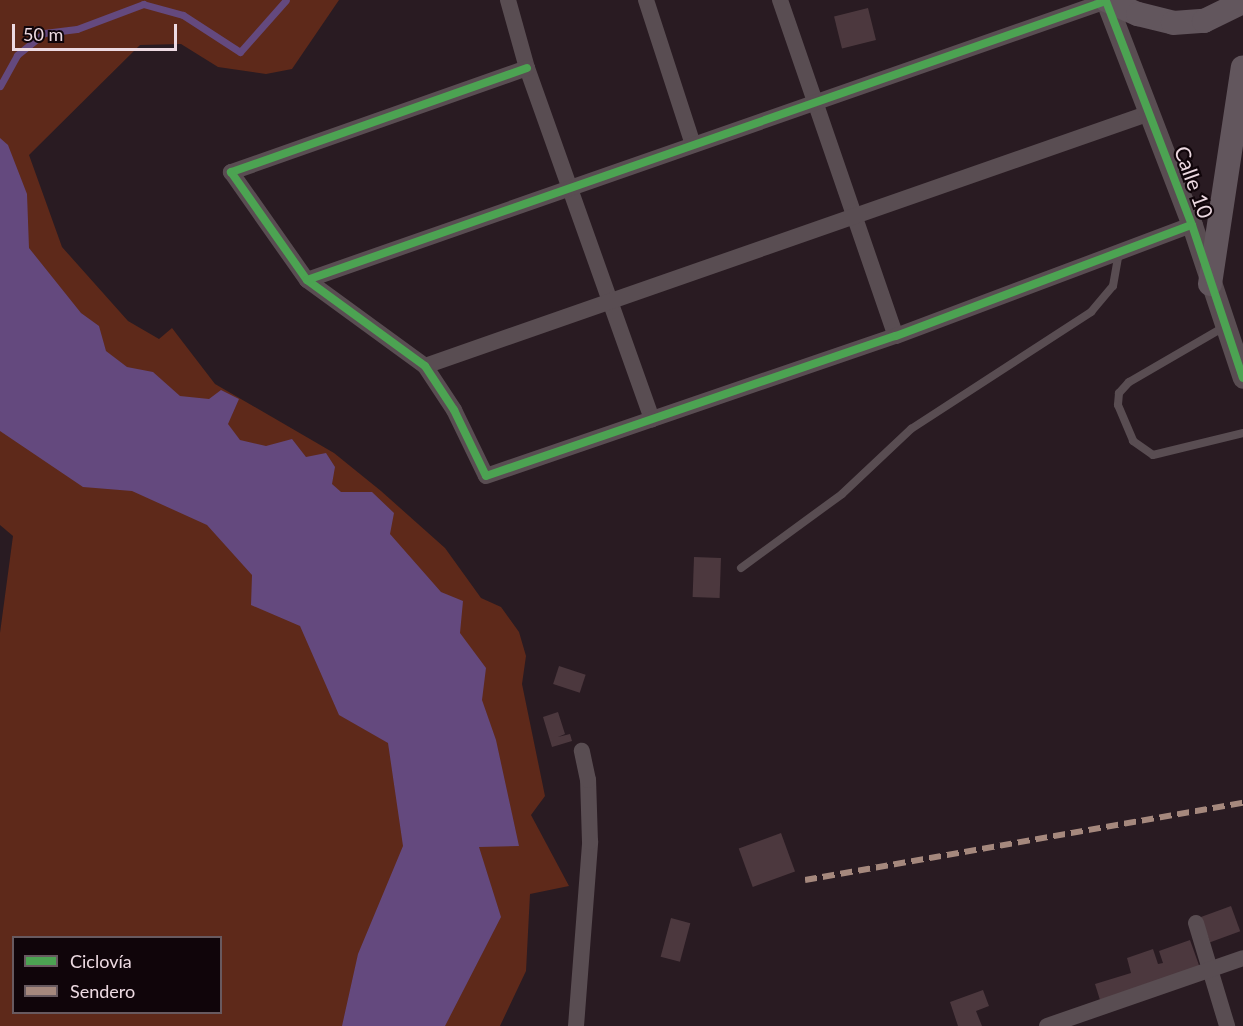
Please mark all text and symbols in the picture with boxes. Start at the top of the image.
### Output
scale bar [15,12,180,50]
text: 50 m [23,23,63,45]
street label: Calle 10 [1169,142,1219,222]
legend [12,936,222,1014]
text: Ciclovía [70,950,132,972]
text: Sendero [70,980,135,1002]

